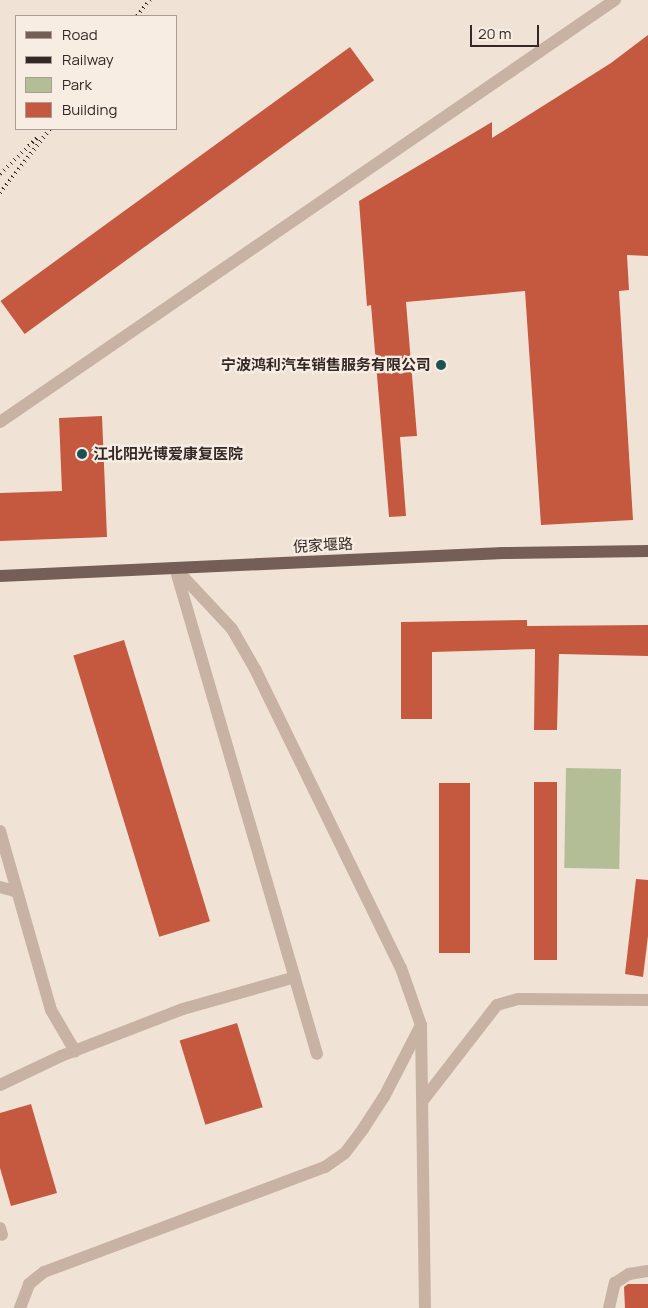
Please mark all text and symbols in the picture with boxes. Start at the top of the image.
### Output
legend [15,15,178,130]
scale bar [473,15,542,47]
text: 20 m [478,23,511,44]
text: Road [62,24,98,45]
text: Railway [62,49,114,70]
text: Park [62,74,92,95]
text: Building [62,99,117,120]
place label: 宁波鸿利汽车销售服务有限公司 [221,356,431,374]
marker: 宁波鸿利汽车销售服务有限公司 [435,359,447,371]
place label: 江北阳光博爱康复医院 [93,445,243,463]
marker: 江北阳光博爱康复医院 [75,447,89,461]
street label: 倪家堰路 [293,534,353,556]

